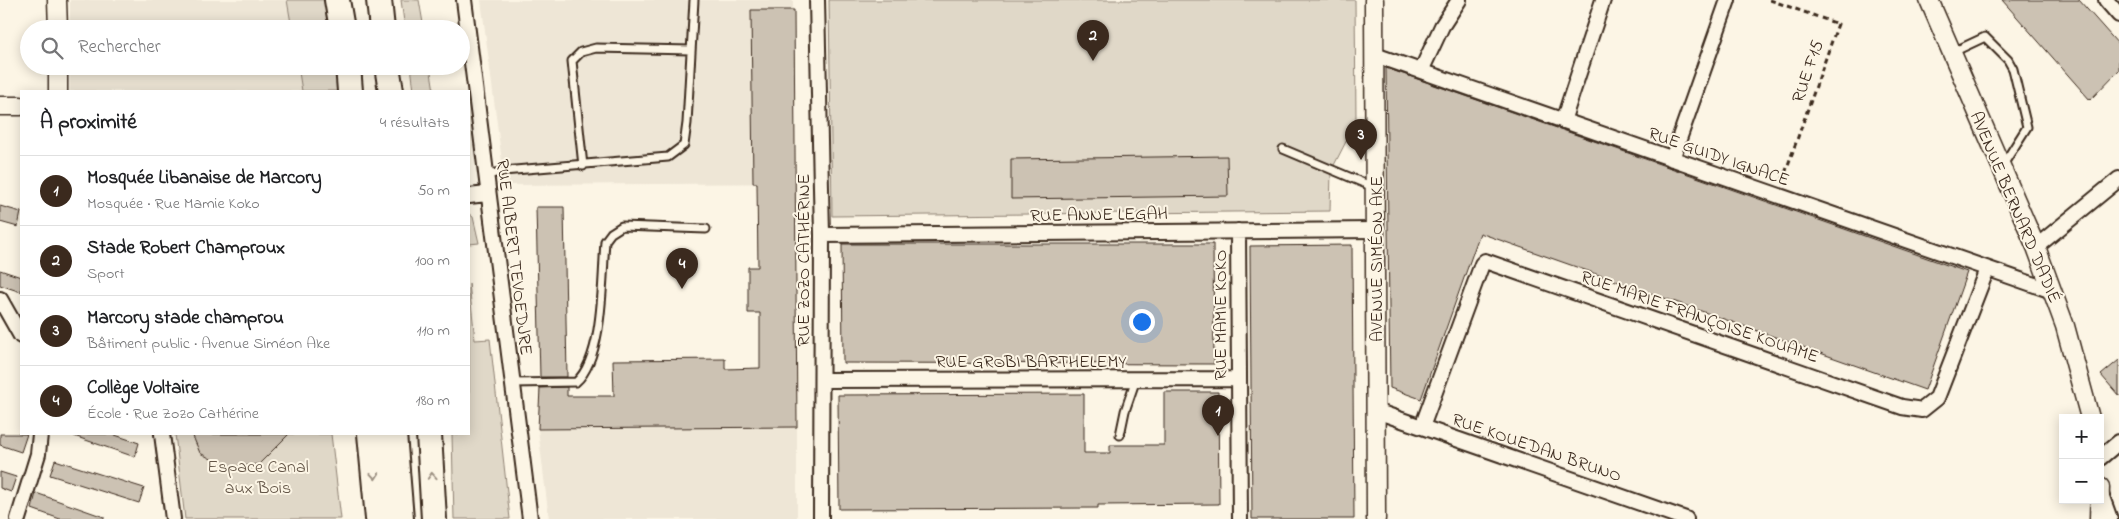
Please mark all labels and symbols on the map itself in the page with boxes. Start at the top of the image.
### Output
pin: 2 [1077,20,1109,61]
street label: RUE F15 [1786,37,1832,106]
street label: AVENUE BERNARD DADIÉ [1962,108,2066,308]
pin: 3 [1345,119,1377,160]
street label: RUE GUIDY IGNACE [1644,122,1793,194]
street label: RUE ALBERT TEVOEDJRE [488,158,538,357]
street label: RUE ZOZO CATHÉRINE [792,173,818,346]
street label: AVENUE SIMÉON AKE [1365,176,1391,342]
street label: RUE ANNE LEGAH [1030,202,1168,230]
pin: 4 [666,248,698,289]
street label: RUE MAMIE KOKO [1209,250,1235,380]
street label: RUE MARIE FRANÇOISE KOUAME [1577,265,1822,371]
your location [1129,309,1155,335]
street label: RUE GROBI BARTHELEMY [935,350,1127,376]
pin: 1 [1202,395,1234,436]
street label: RUE KOUEDAN BRUNO [1448,408,1625,490]
park label: Espace Canal aux Bois [207,455,309,502]
one-way arrow [427,472,438,480]
one-way arrow [369,473,380,481]

